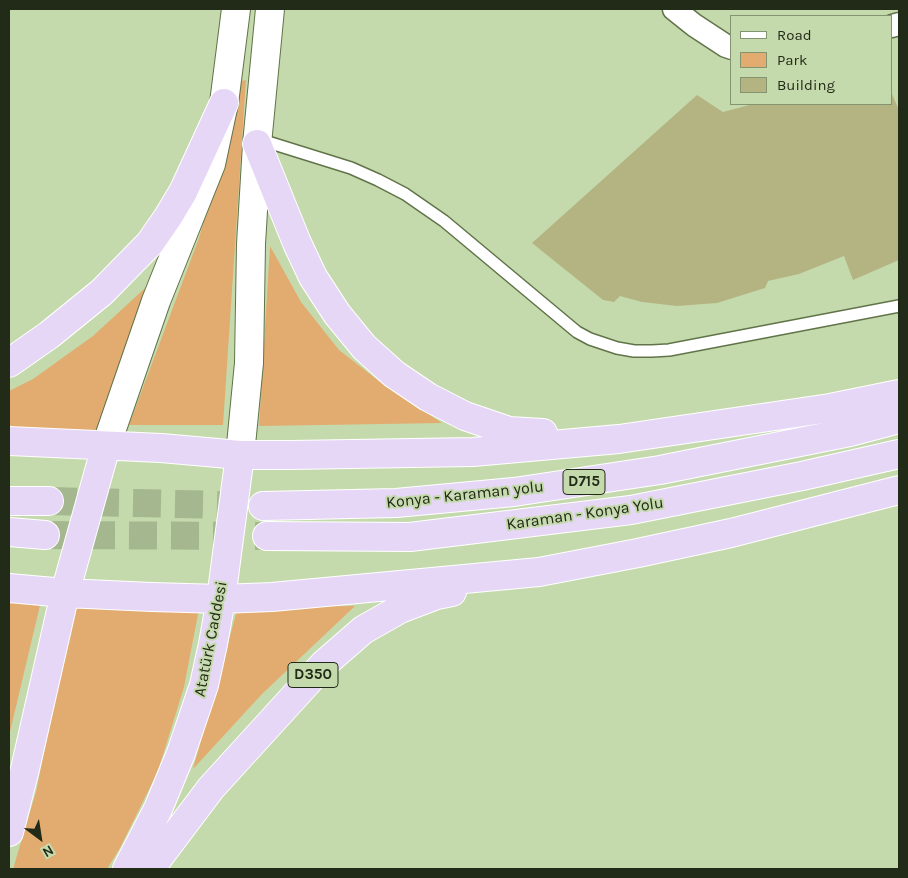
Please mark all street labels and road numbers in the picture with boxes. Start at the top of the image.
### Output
road number: D715 [563,470,605,494]
street label: Konya - Karaman yolu [385,477,545,513]
street label: Karaman - Konya Yolu [505,493,665,535]
street label: Atatürk Caddesi [190,580,232,698]
road number: D350 [288,662,338,688]

